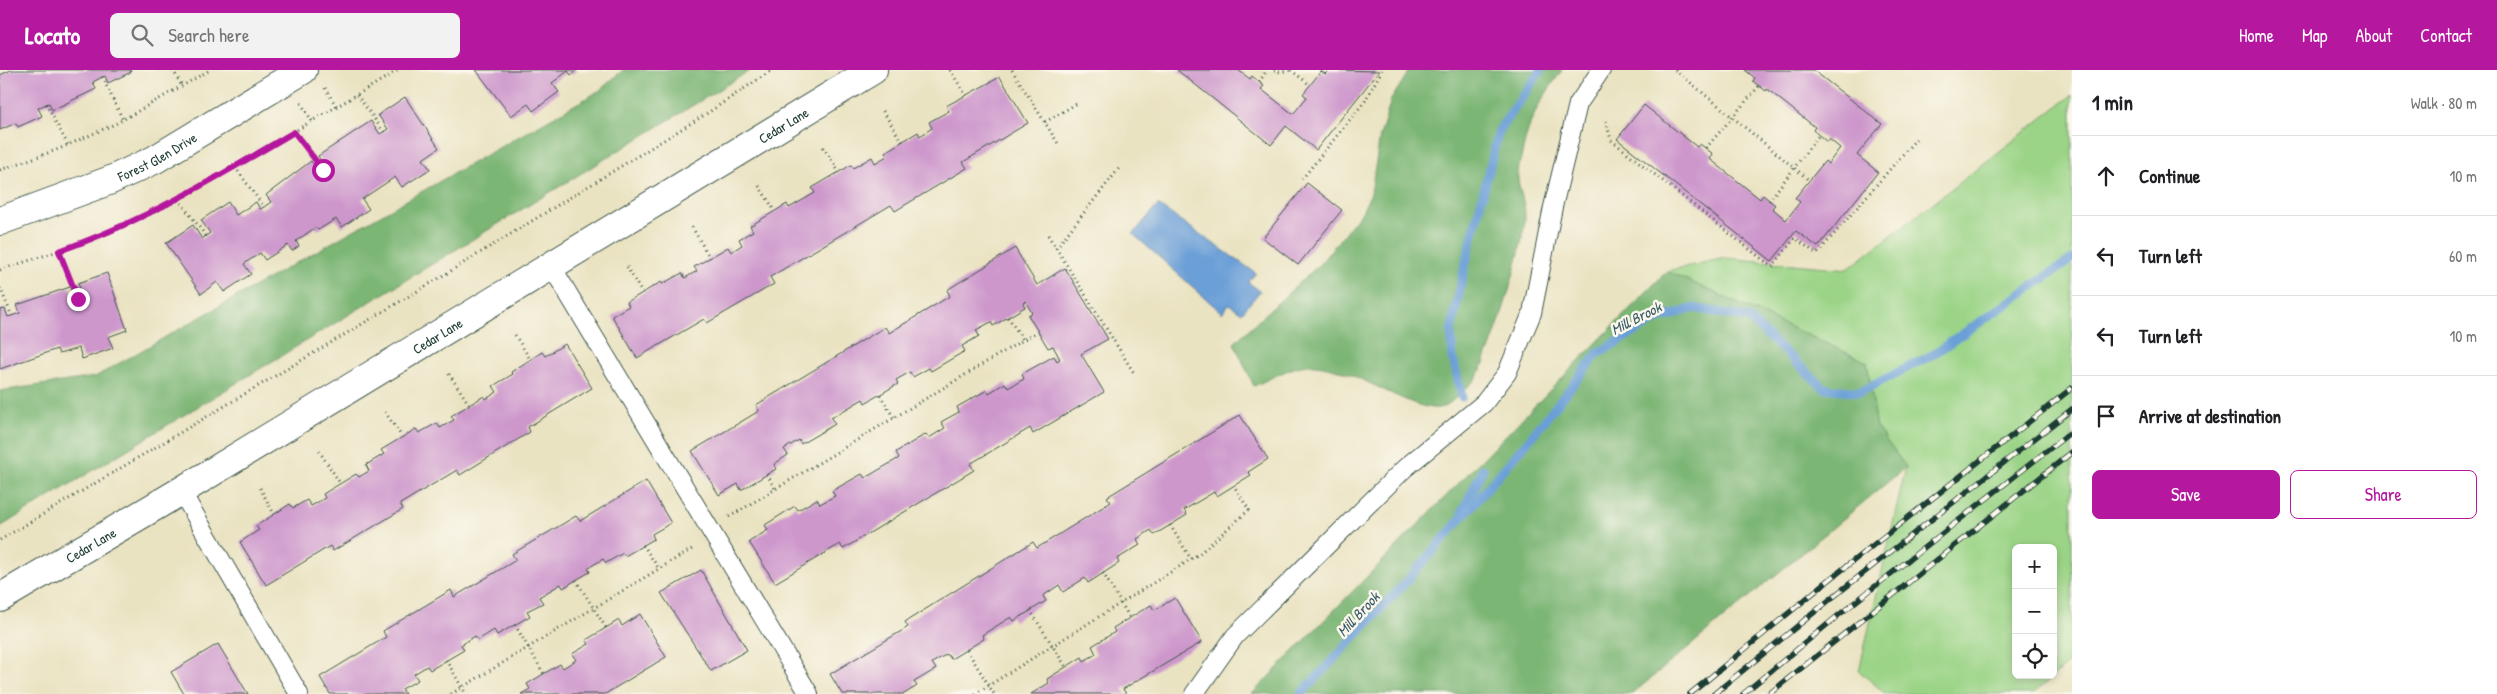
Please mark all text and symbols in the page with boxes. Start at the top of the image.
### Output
search box [110,13,460,58]
text: Locato [25,19,80,51]
icon: search [128,21,156,49]
text: Search here [168,22,249,48]
text: Home [2239,23,2274,48]
text: Map [2302,23,2327,48]
text: About [2355,23,2392,48]
text: Contact [2420,23,2472,48]
text: 1 min [2092,88,2133,117]
text: Walk · 80 m [2411,92,2477,114]
street label: Cedar Lane [754,102,812,147]
street label: Forest Glen Drive [113,127,200,186]
route start [312,159,335,182]
icon: ahead [2092,162,2120,190]
text: Continue [2139,163,2200,189]
text: 10 m [2449,165,2477,187]
icon: left [2092,242,2120,270]
text: Turn left [2139,243,2202,269]
text: 60 m [2449,245,2477,267]
route end [67,288,90,311]
water label: Mill Brook [1607,296,1666,340]
street label: Cedar Lane [408,312,466,358]
icon: left [2092,322,2120,350]
text: Turn left [2139,323,2202,349]
text: 10 m [2449,325,2477,347]
icon: arrive [2092,402,2120,430]
text: Arrive at destination [2139,403,2281,429]
button: Save [2092,470,2280,519]
button: Share [2290,470,2477,519]
street label: Cedar Lane [62,522,119,567]
map controls [2012,544,2057,679]
button: + [2012,544,2057,589]
water label: Mill Brook [1332,586,1385,641]
button: − [2012,589,2057,634]
button: locate [2012,634,2057,679]

